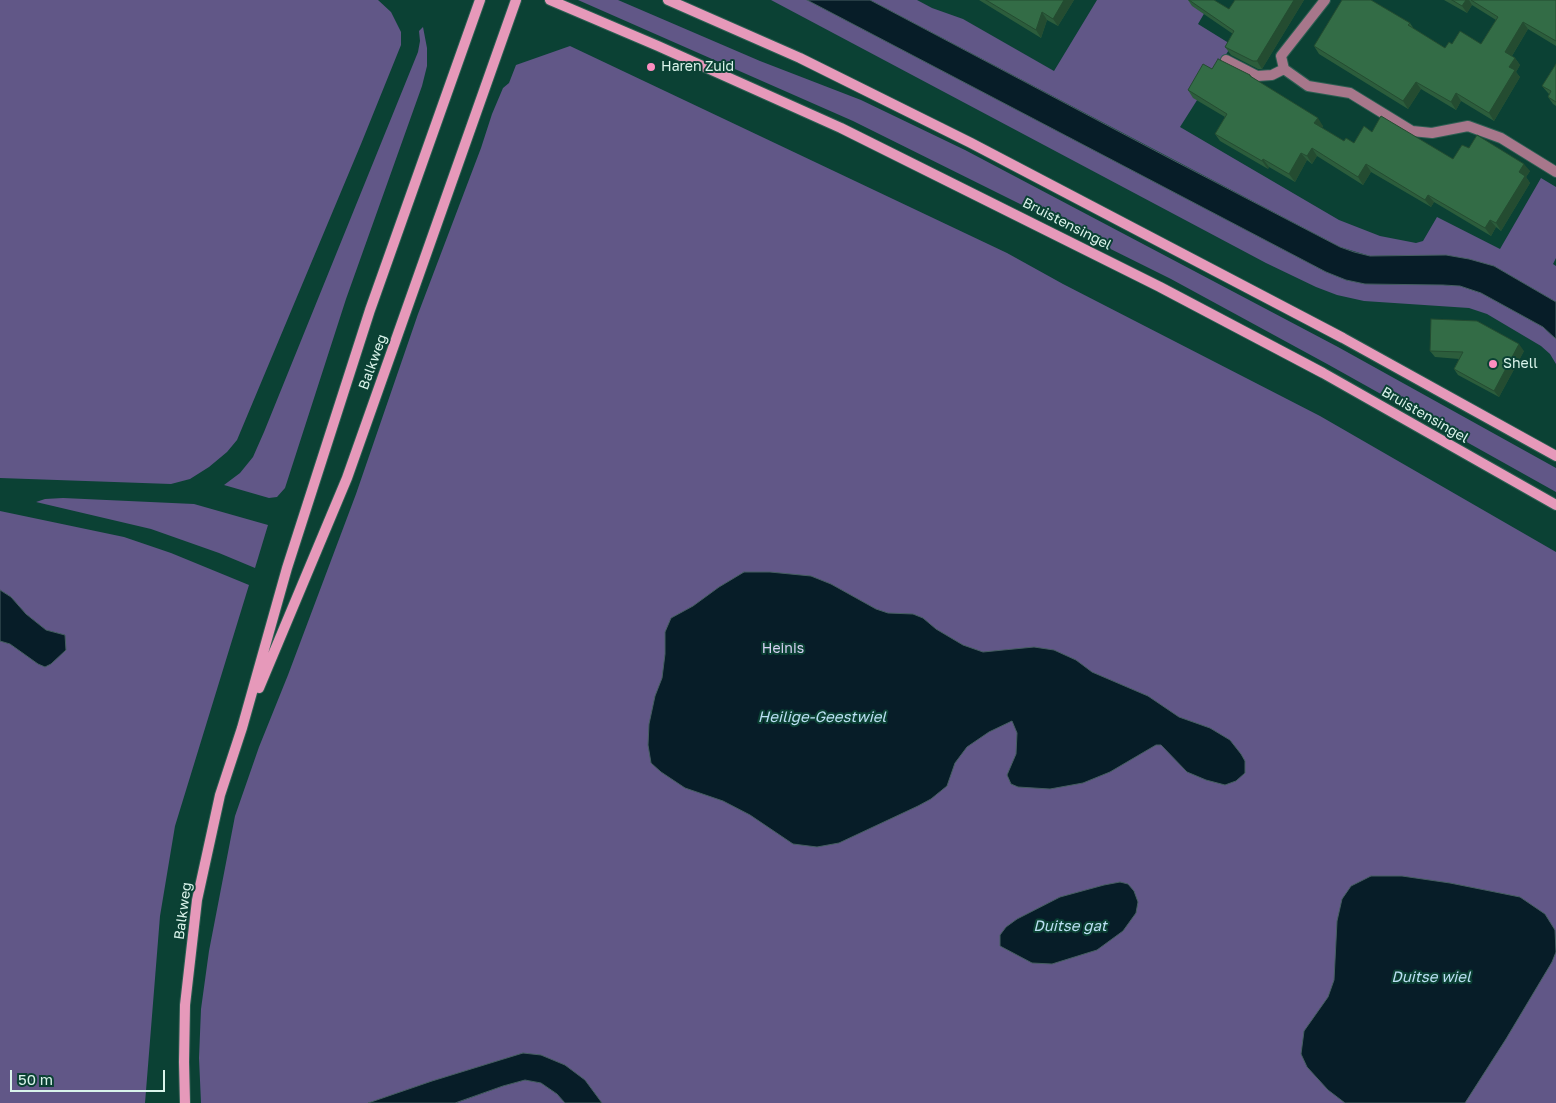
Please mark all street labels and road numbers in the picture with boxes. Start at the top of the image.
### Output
street label: Bruistensingel [1020,194,1114,254]
street label: Balkweg [355,332,391,392]
street label: Bruistensingel [1378,383,1472,447]
street label: Balkweg [171,881,195,941]

